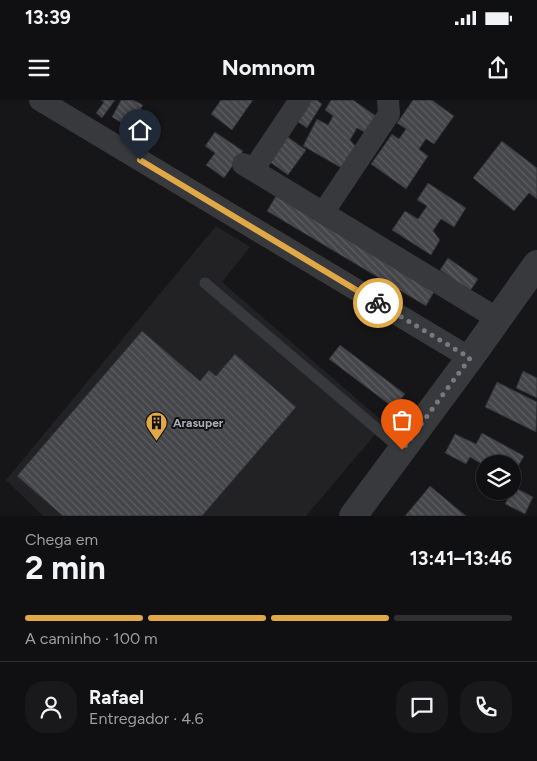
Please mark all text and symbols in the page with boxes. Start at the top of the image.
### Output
text: 13:39 [25,6,71,29]
icon: menu [25,54,53,82]
text: Nomnom [222,54,315,81]
icon: share [484,54,512,82]
pin [119,109,161,160]
icon: home [126,116,154,144]
courier [353,278,403,328]
icon: bike [364,289,392,317]
pin [381,399,423,450]
icon: bag [388,406,416,434]
building icon: Arasuper [145,411,169,442]
place label: Arasuper [173,416,224,430]
map controls [476,455,521,500]
button: layers [476,455,521,500]
text: Chega em [25,530,98,549]
text: 13:41–13:46 [410,547,512,570]
text: 2 min [25,549,106,587]
text: A caminho · 100 m [25,629,158,648]
button: person [25,681,77,733]
button: chat [396,681,448,733]
button: phone [460,681,512,733]
text: Rafael [89,686,144,709]
text: Entregador · 4.6 [89,709,204,728]

